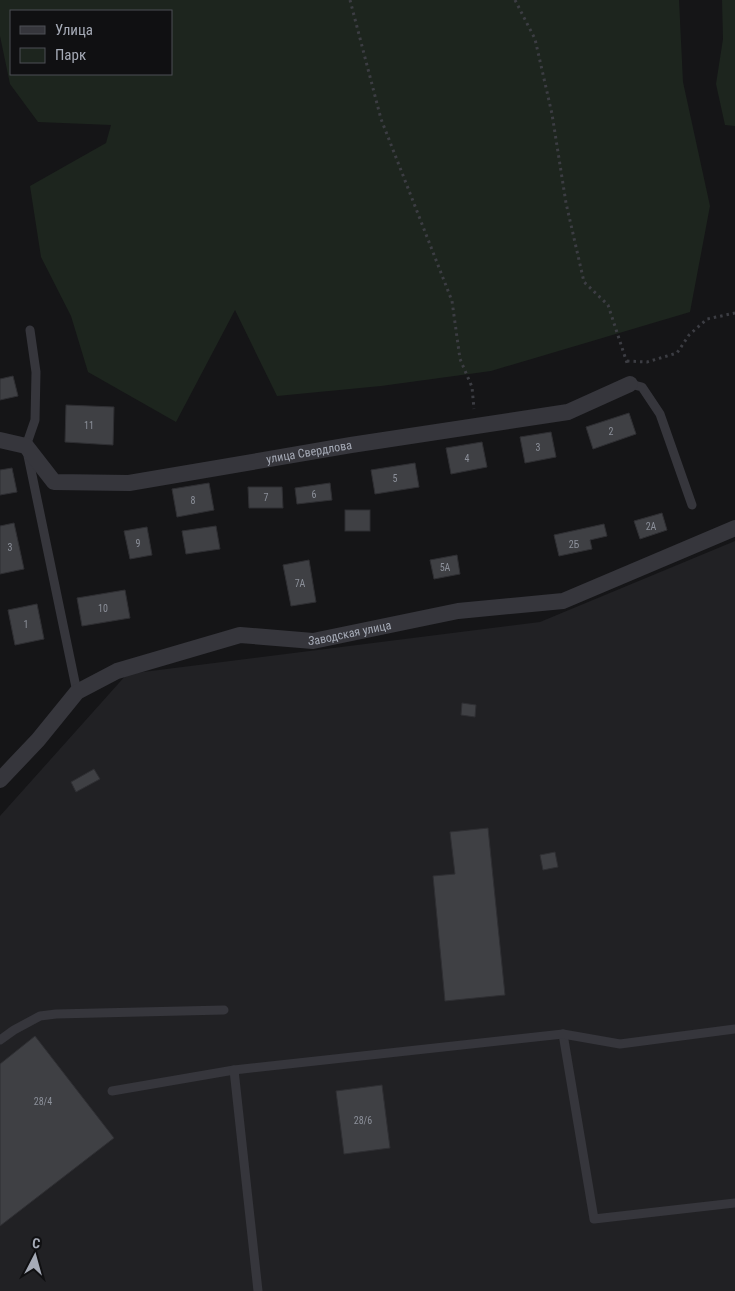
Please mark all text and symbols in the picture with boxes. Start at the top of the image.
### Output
legend [10,10,172,75]
text: Улица [55,21,93,39]
text: Парк [55,46,86,64]
house number: 11 [84,420,94,431]
house number: 2 [609,426,614,437]
street label: улица Свердлова [265,438,353,466]
house number: 3 [536,442,541,453]
house number: 4 [465,453,470,464]
house number: 5 [393,473,398,484]
house number: 6 [312,489,317,500]
house number: 7 [264,492,269,503]
house number: 8 [191,495,196,506]
house number: 2А [646,521,657,532]
house number: 9 [136,538,141,549]
house number: 2Б [569,539,580,550]
house number: 3 [8,542,13,553]
house number: 5А [440,562,451,573]
house number: 7А [295,578,306,589]
house number: 10 [98,603,108,614]
street label: Заводская улица [307,618,393,648]
house number: 1 [24,619,28,630]
house number: 28/4 [34,1096,52,1107]
house number: 28/6 [354,1115,372,1126]
north arrow [10,1231,60,1281]
text: С [32,1235,41,1251]

